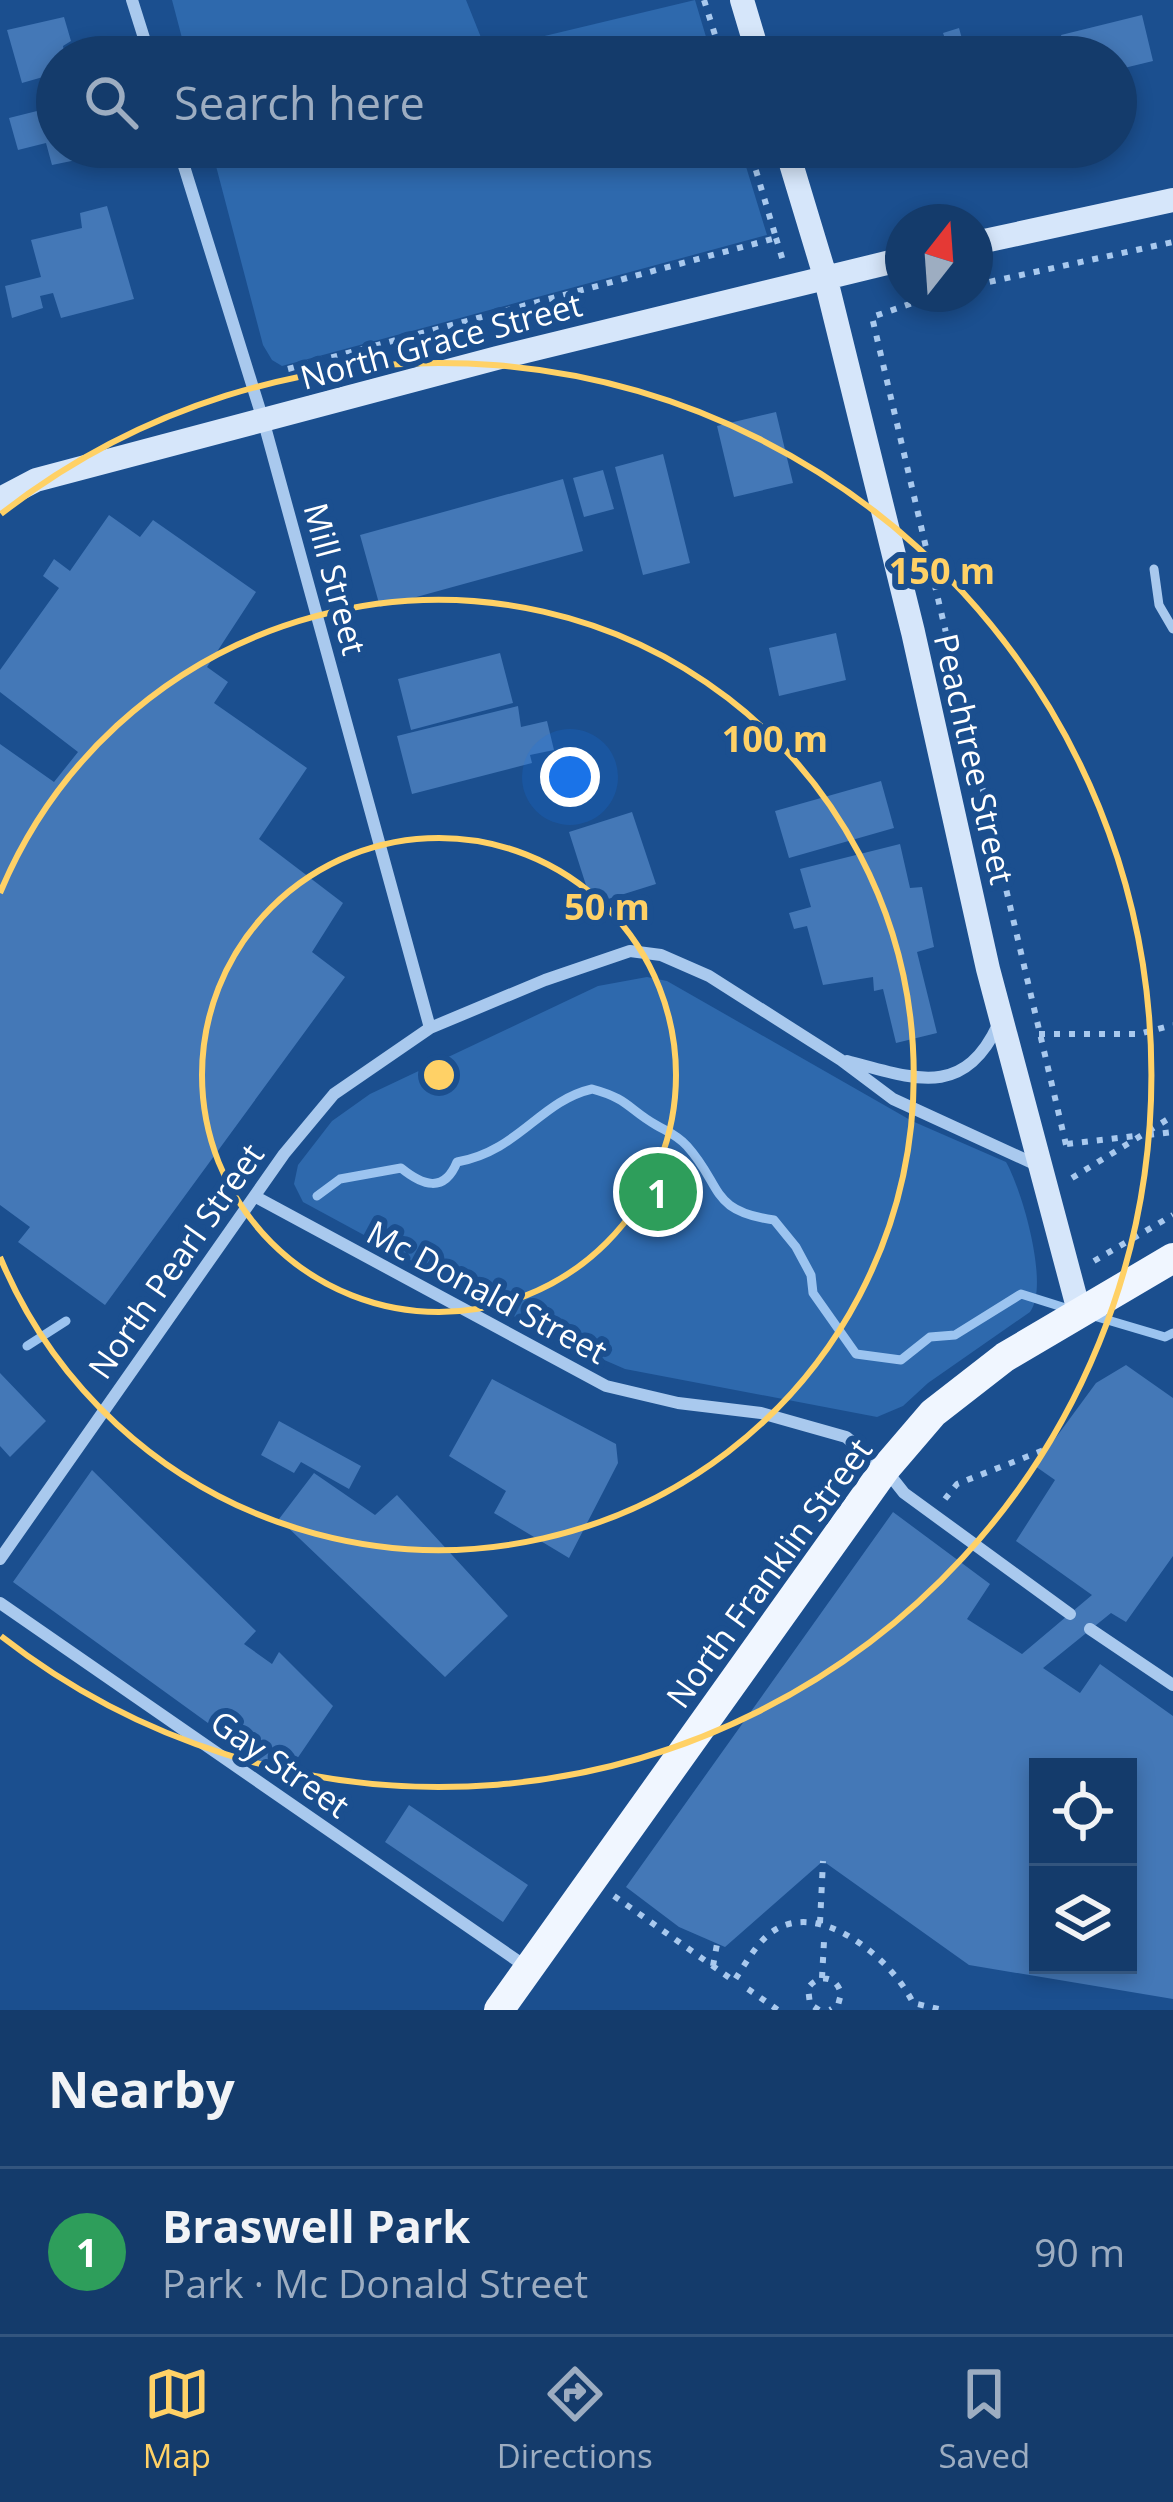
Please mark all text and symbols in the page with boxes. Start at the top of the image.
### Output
search box [36,36,1137,168]
icon: search [78,69,144,135]
text: Search here [174,72,425,133]
north arrow [885,204,993,312]
street label: North Grace Street [295,281,587,400]
street label: Mill Street [294,498,377,660]
text: 150 m [889,546,995,595]
street label: Peachtree Street [924,629,1025,889]
text: 100 m [722,714,828,763]
your location [540,747,600,807]
text: 50 m [564,882,650,931]
centre of rings [418,1054,460,1096]
street label: North Pearl Street [77,1134,274,1388]
pin: 1 [619,1147,697,1237]
street label: Mc Donald Street [359,1209,615,1374]
street label: North Franklin Street [656,1429,882,1717]
street label: Gay Street [202,1699,359,1828]
map controls [1029,1758,1137,1974]
button: locate [1029,1758,1137,1866]
button: layers [1029,1866,1137,1974]
text: Nearby [48,2053,235,2123]
text: Braswell Park [162,2195,470,2256]
text: 1 [76,2225,98,2278]
text: 90 m [1034,2225,1125,2278]
text: Park · Mc Donald Street [162,2256,588,2309]
tab: Map [143,2361,211,2478]
tab: Directions [497,2361,653,2478]
tab: Saved [938,2361,1030,2478]

